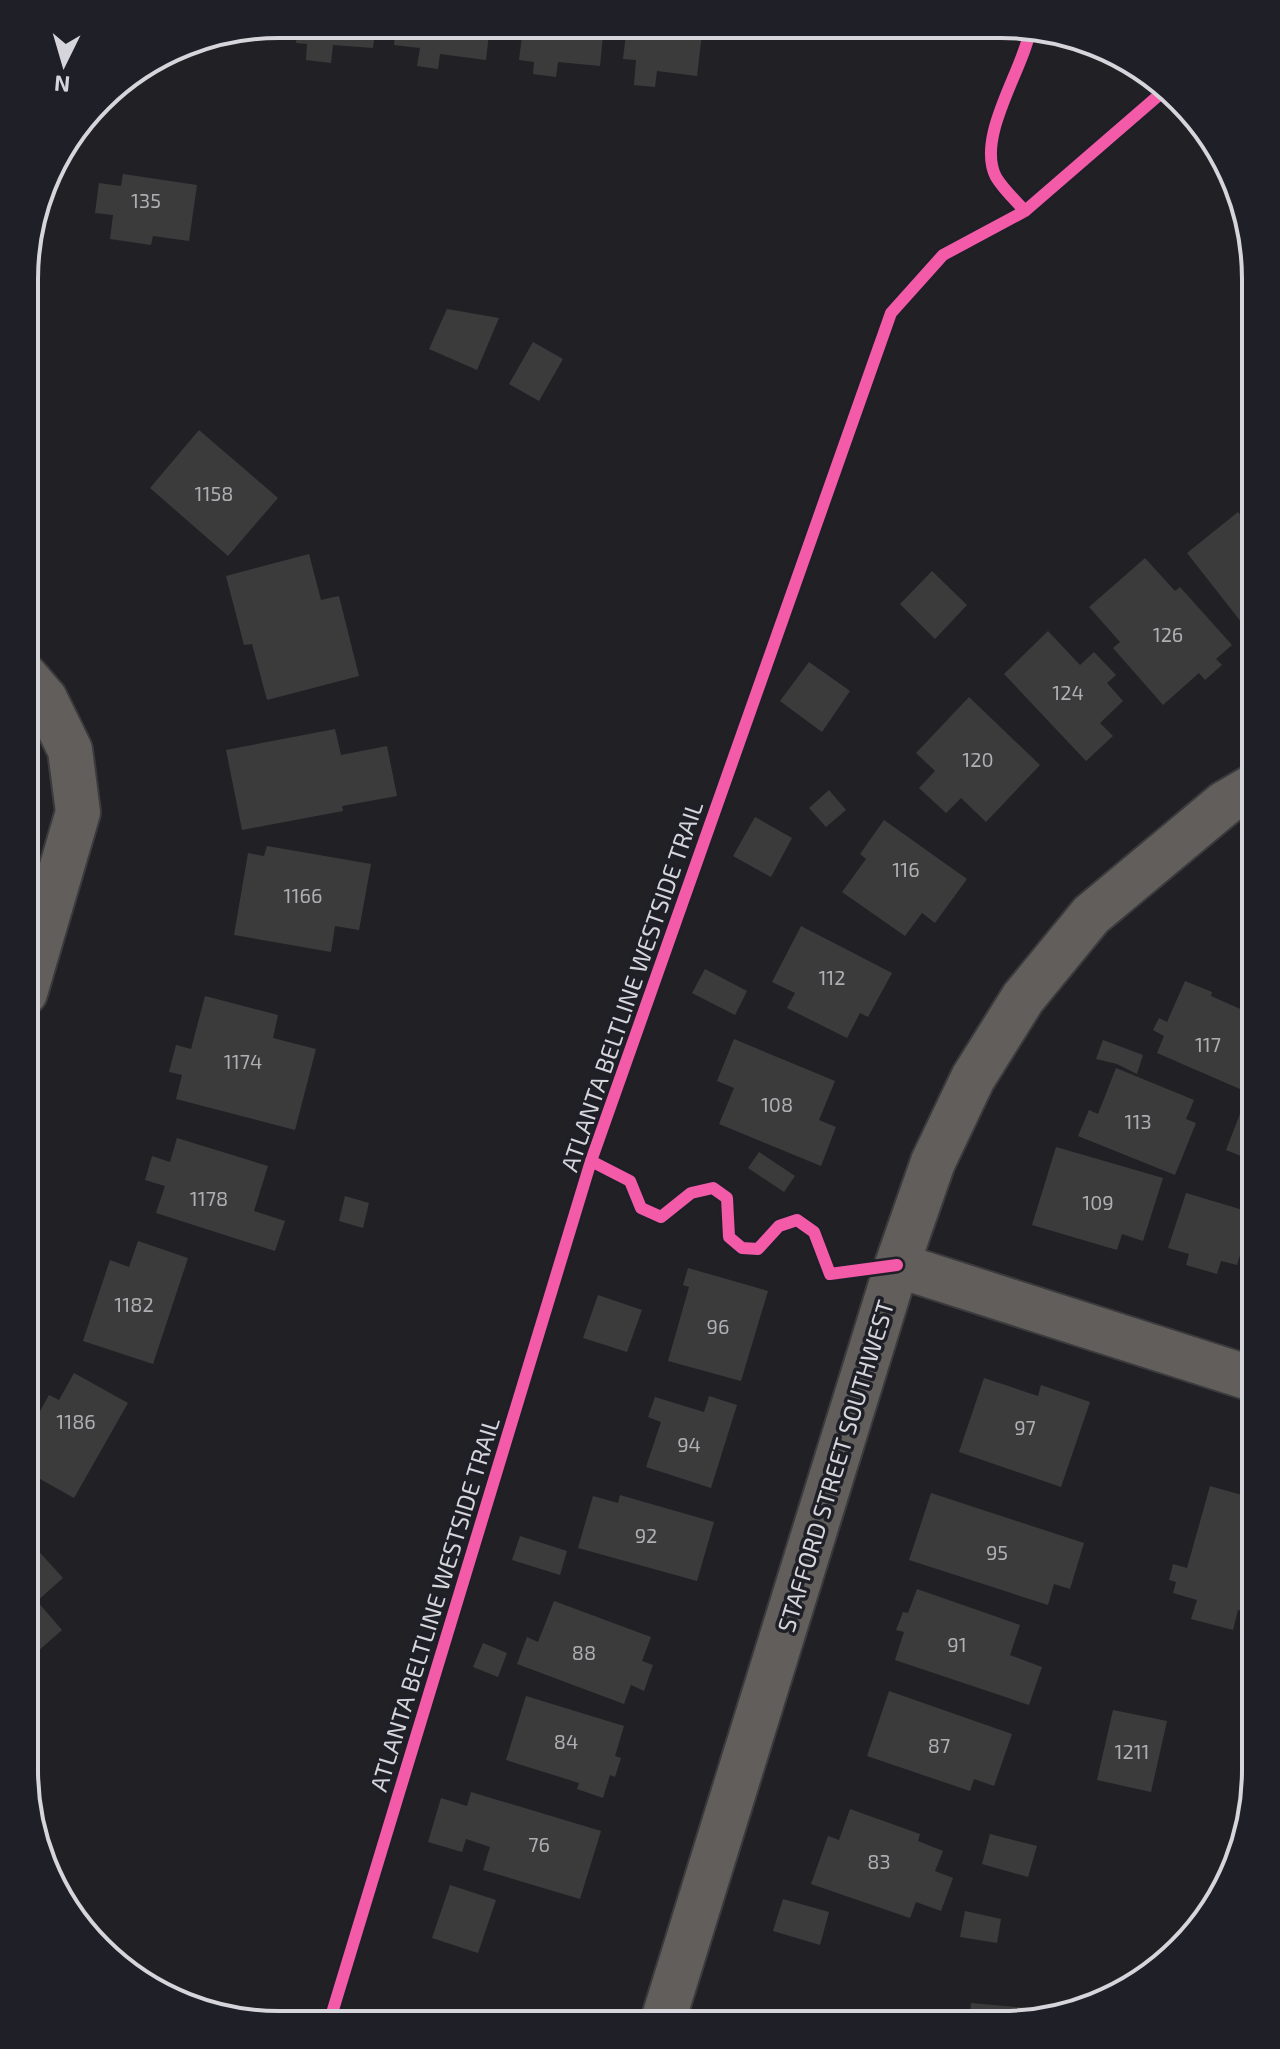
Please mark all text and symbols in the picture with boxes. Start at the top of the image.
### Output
north arrow [24,24,104,104]
text: N [53,71,71,99]
house number: 135 [131,188,161,212]
house number: 1158 [195,481,233,505]
house number: 126 [1153,622,1183,646]
house number: 124 [1052,680,1084,704]
house number: 120 [962,747,994,771]
street label: ATLANTA BELTLINE WESTSIDE TRAIL [554,797,708,1175]
house number: 116 [892,857,920,881]
house number: 1166 [284,883,322,907]
house number: 112 [818,965,846,989]
house number: 117 [1195,1032,1221,1056]
house number: 1174 [224,1049,262,1073]
house number: 108 [761,1092,793,1116]
house number: 113 [1124,1109,1152,1133]
house number: 1178 [190,1186,228,1210]
house number: 109 [1082,1190,1114,1214]
house number: 1182 [114,1292,154,1316]
street label: STAFFORD STREET SOUTHWEST [771,1296,899,1636]
house number: 96 [707,1314,729,1338]
house number: 1186 [56,1409,96,1433]
street label: ATLANTA BELTLINE WESTSIDE TRAIL [363,1413,505,1795]
house number: 97 [1014,1415,1036,1439]
house number: 94 [677,1432,701,1456]
house number: 92 [635,1523,657,1547]
house number: 95 [986,1540,1008,1564]
house number: 91 [947,1632,967,1656]
house number: 88 [572,1640,596,1664]
house number: 84 [554,1729,578,1753]
house number: 87 [928,1733,950,1757]
house number: 1211 [1114,1739,1150,1763]
house number: 76 [528,1832,550,1856]
house number: 83 [867,1849,891,1873]

